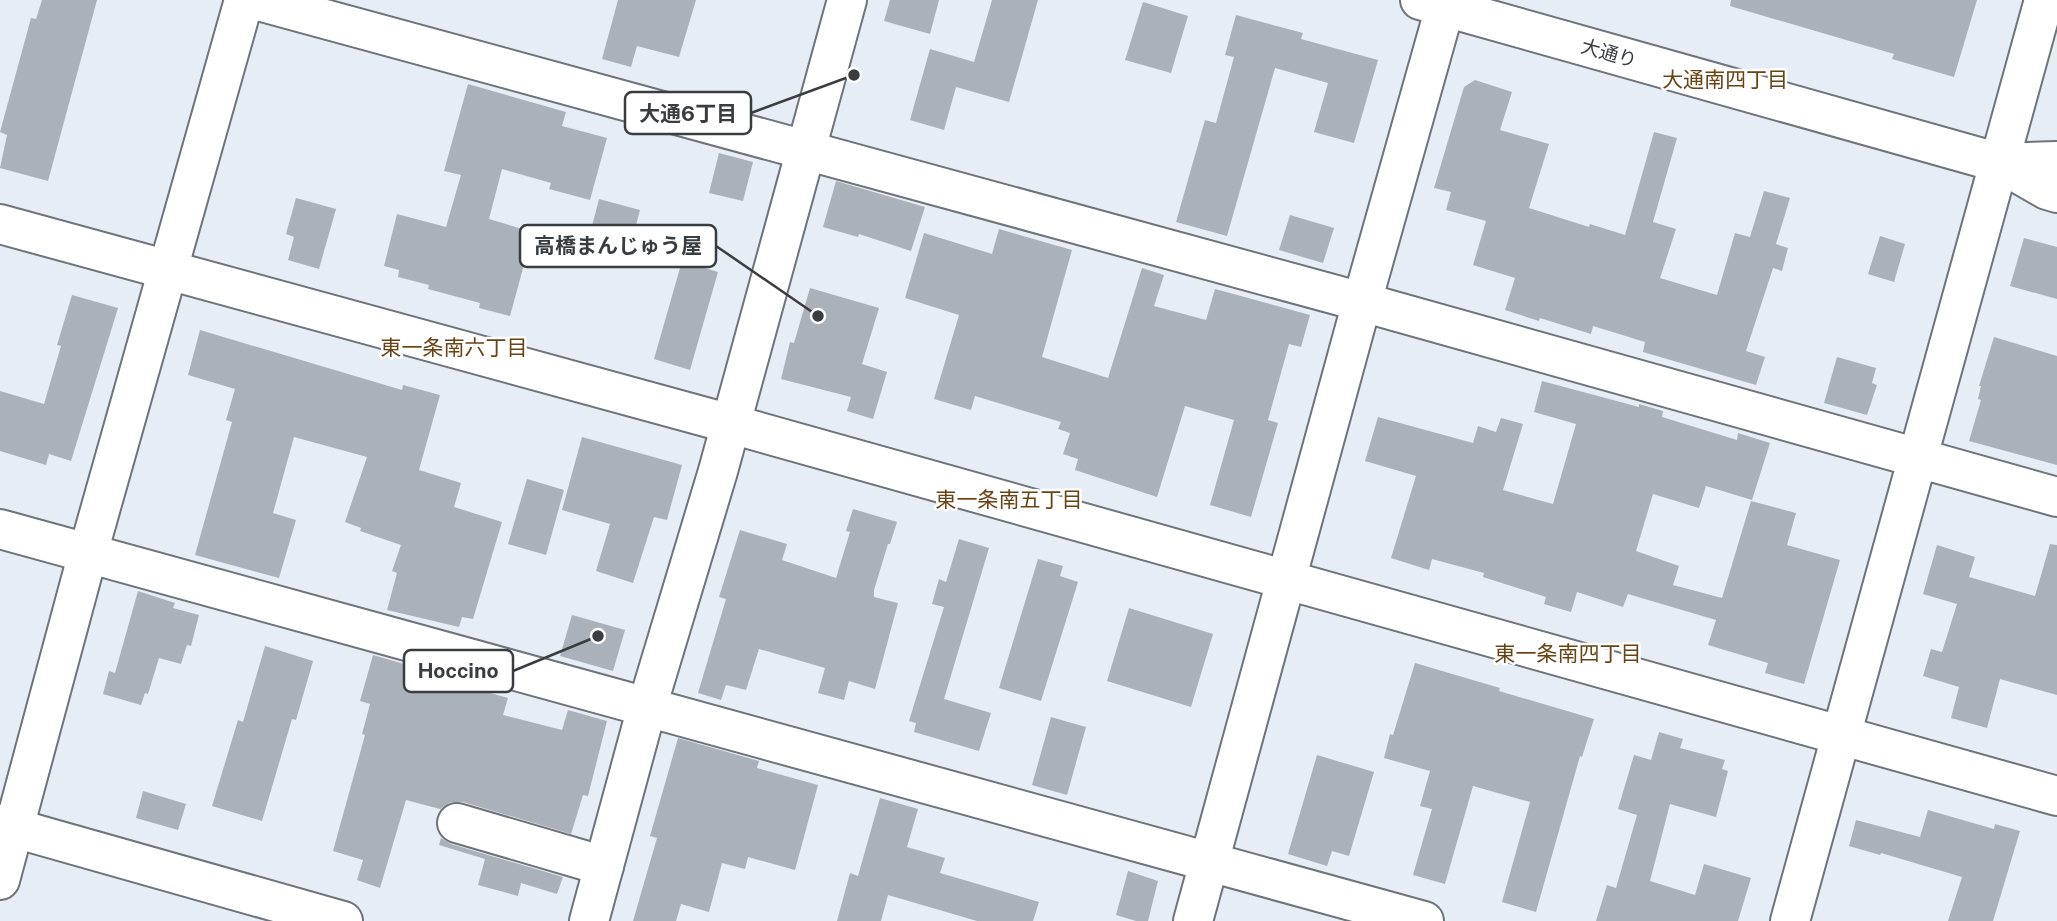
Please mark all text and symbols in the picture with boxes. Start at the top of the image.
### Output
street label: 大通り [1579,35,1639,71]
district label: 大通南四丁目 [1662,67,1788,92]
callout: 大通6丁目 [625,92,751,134]
text: 大通6丁目 [639,101,737,126]
callout: 高橋まんじゅう屋 [520,225,716,267]
text: 高橋まんじゅう屋 [534,233,702,258]
district label: 東一条南六丁目 [381,335,528,360]
district label: 東一条南五丁目 [936,487,1083,512]
district label: 東一条南四丁目 [1495,641,1642,666]
callout: Hoccino [404,650,513,692]
text: Hoccino [417,658,499,683]

